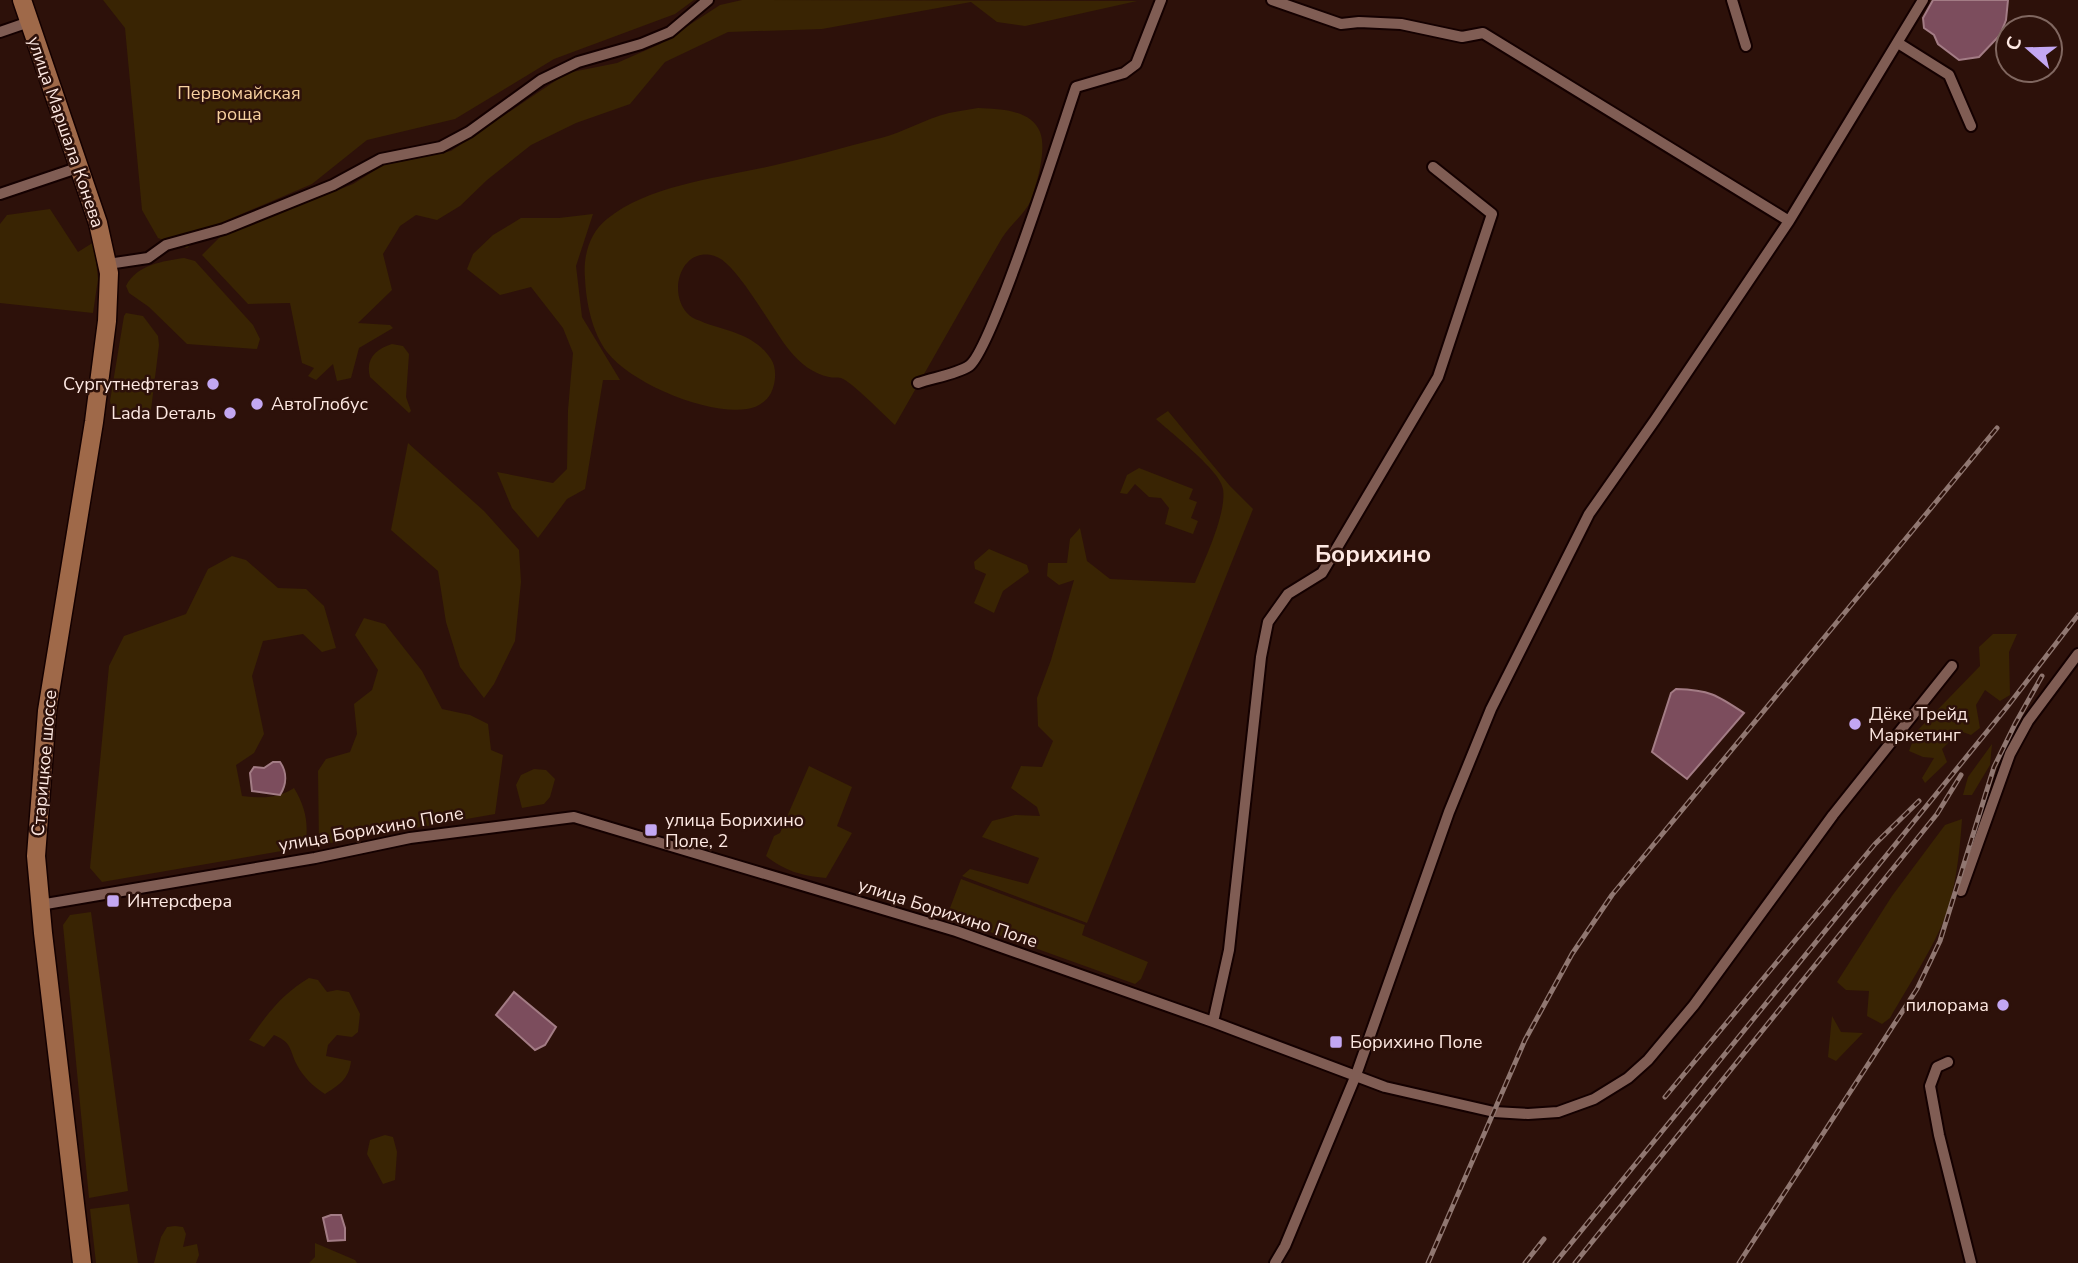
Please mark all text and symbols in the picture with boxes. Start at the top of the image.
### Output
north arrow [1994,14,2064,84]
street label: улица Маршала Конева [22,33,110,231]
text: С [2000,33,2028,54]
park label: Первомайская роща [177,81,301,126]
place label: Сургутнефтегаз [63,372,199,396]
marker: Сургутнефтегаз [205,376,221,392]
place label: АвтоГлобус [271,392,368,416]
marker: АвтоГлобус [249,396,265,412]
place label: Lada Dеталь [111,401,216,425]
marker: Lada Dеталь [222,405,238,421]
district label: Борихино [1315,538,1431,570]
street label: Старицкое шоссе [26,689,62,837]
place label: Дёке Трейд Маркетинг [1869,702,1968,747]
marker: Дёке Трейд Маркетинг [1847,716,1863,732]
street label: улица Борихино Поле [277,801,465,857]
place label: улица Борихино Поле, 2 [665,808,804,853]
marker: улица Борихино Поле, 2 [643,822,659,838]
street label: улица Борихино Поле [855,873,1041,953]
place label: Интерсфера [127,889,232,913]
marker: Интерсфера [105,893,121,909]
place label: пилорама [1906,993,1989,1017]
marker: пилорама [1995,997,2011,1013]
place label: Борихино Поле [1350,1030,1482,1054]
marker: Борихино Поле [1328,1034,1344,1050]

